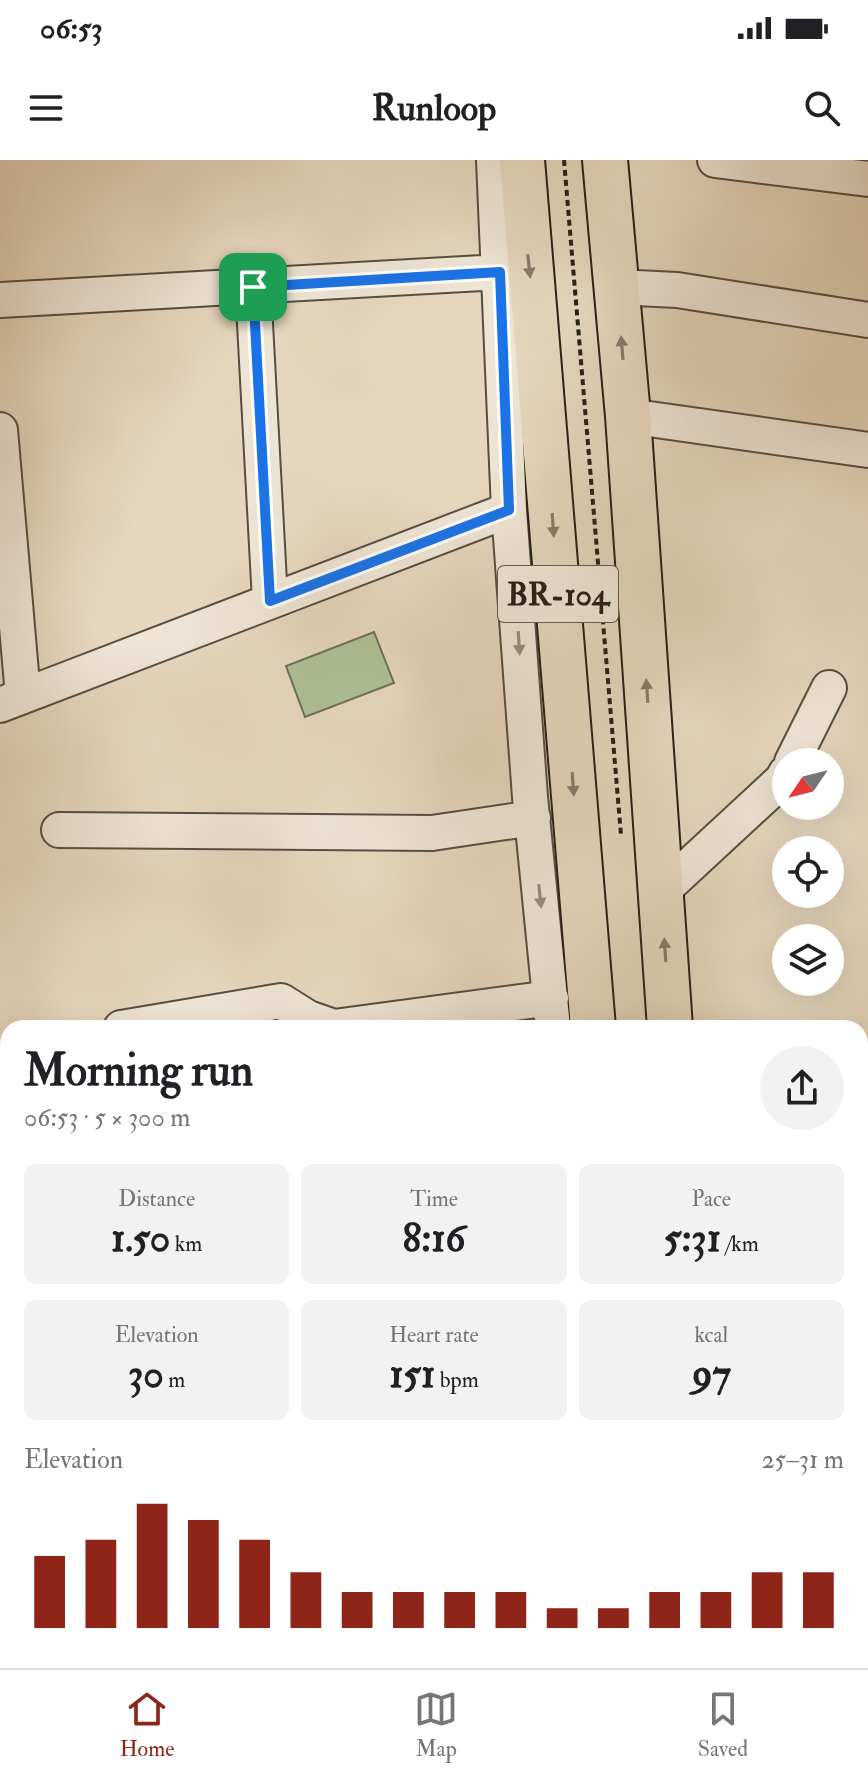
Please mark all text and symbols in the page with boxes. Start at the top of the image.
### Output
text: 06:53 [40,10,103,47]
icon: menu [24,86,68,130]
text: Runloop [372,86,496,131]
icon: search [800,86,844,130]
pin [219,253,287,321]
one-way arrow [523,254,536,279]
icon: arrive [231,265,275,309]
one-way arrow [615,335,628,360]
one-way arrow [547,513,560,538]
road number: BR-104 [498,566,618,622]
one-way arrow [513,631,526,656]
one-way arrow [640,678,653,703]
north arrow [772,748,844,820]
map controls [772,748,844,996]
one-way arrow [567,772,580,797]
button: locate [772,836,844,908]
one-way arrow [534,884,547,909]
button: layers [772,924,844,996]
one-way arrow [658,937,671,962]
text: Morning run [24,1044,253,1099]
button: share [760,1046,844,1130]
text: 06:53 · 5 × 300 m [24,1102,190,1134]
text: Distance [118,1185,195,1213]
text: Time [410,1185,458,1213]
text: Pace [692,1185,731,1213]
text: 1.50 [111,1213,170,1264]
text: 8:16 [403,1213,465,1264]
text: 5:31 [664,1213,721,1264]
text: km [170,1230,202,1258]
text: /km [721,1230,759,1258]
text: Elevation [115,1321,199,1349]
text: Heart rate [389,1321,479,1349]
text: kcal [694,1321,728,1349]
text: 30 [128,1349,164,1400]
text: 151 [389,1349,435,1400]
text: 97 [692,1349,731,1400]
text: m [164,1366,185,1394]
text: bpm [435,1366,479,1394]
text: Elevation [24,1444,123,1476]
text: 25–31 m [761,1444,844,1476]
tab: Home [120,1687,174,1763]
tab: Map [414,1687,458,1763]
tab: Saved [698,1687,748,1763]

